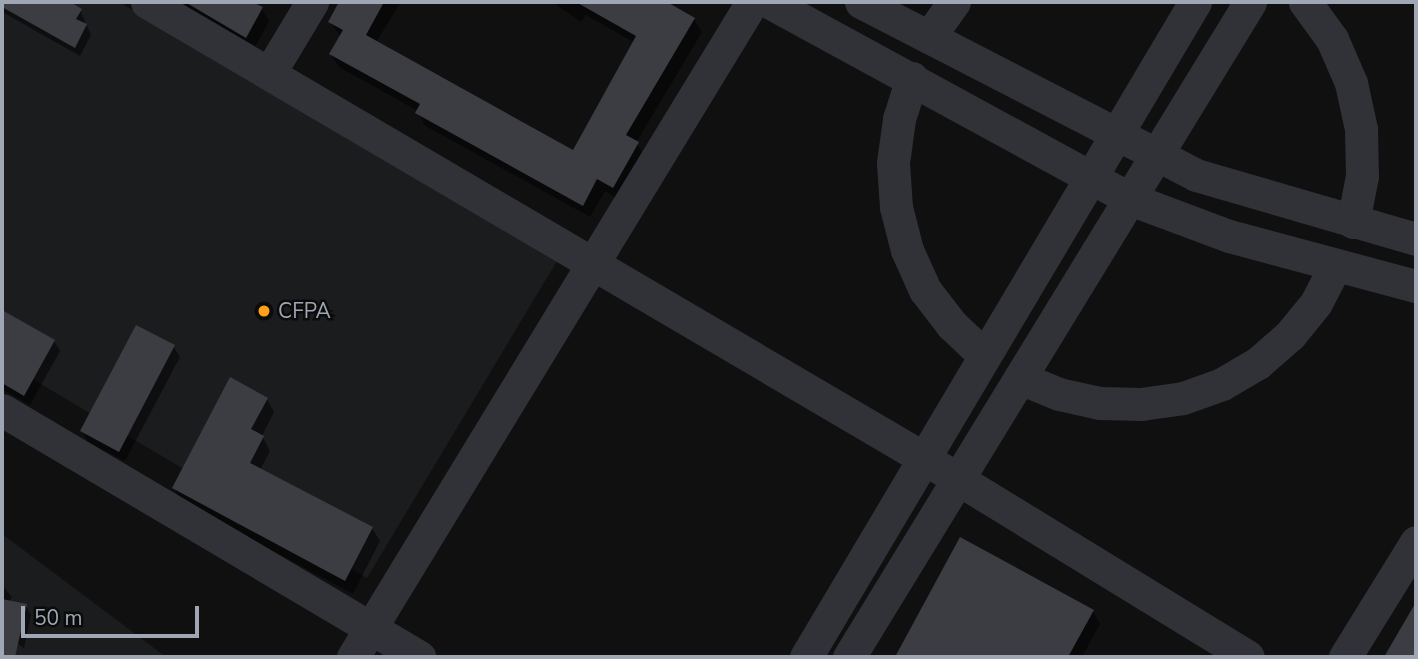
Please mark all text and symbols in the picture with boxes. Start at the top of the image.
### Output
place label: CFPA [278,298,331,324]
marker: CFPA [256,303,272,319]
scale bar [24,592,203,636]
text: 50 m [34,604,83,632]

